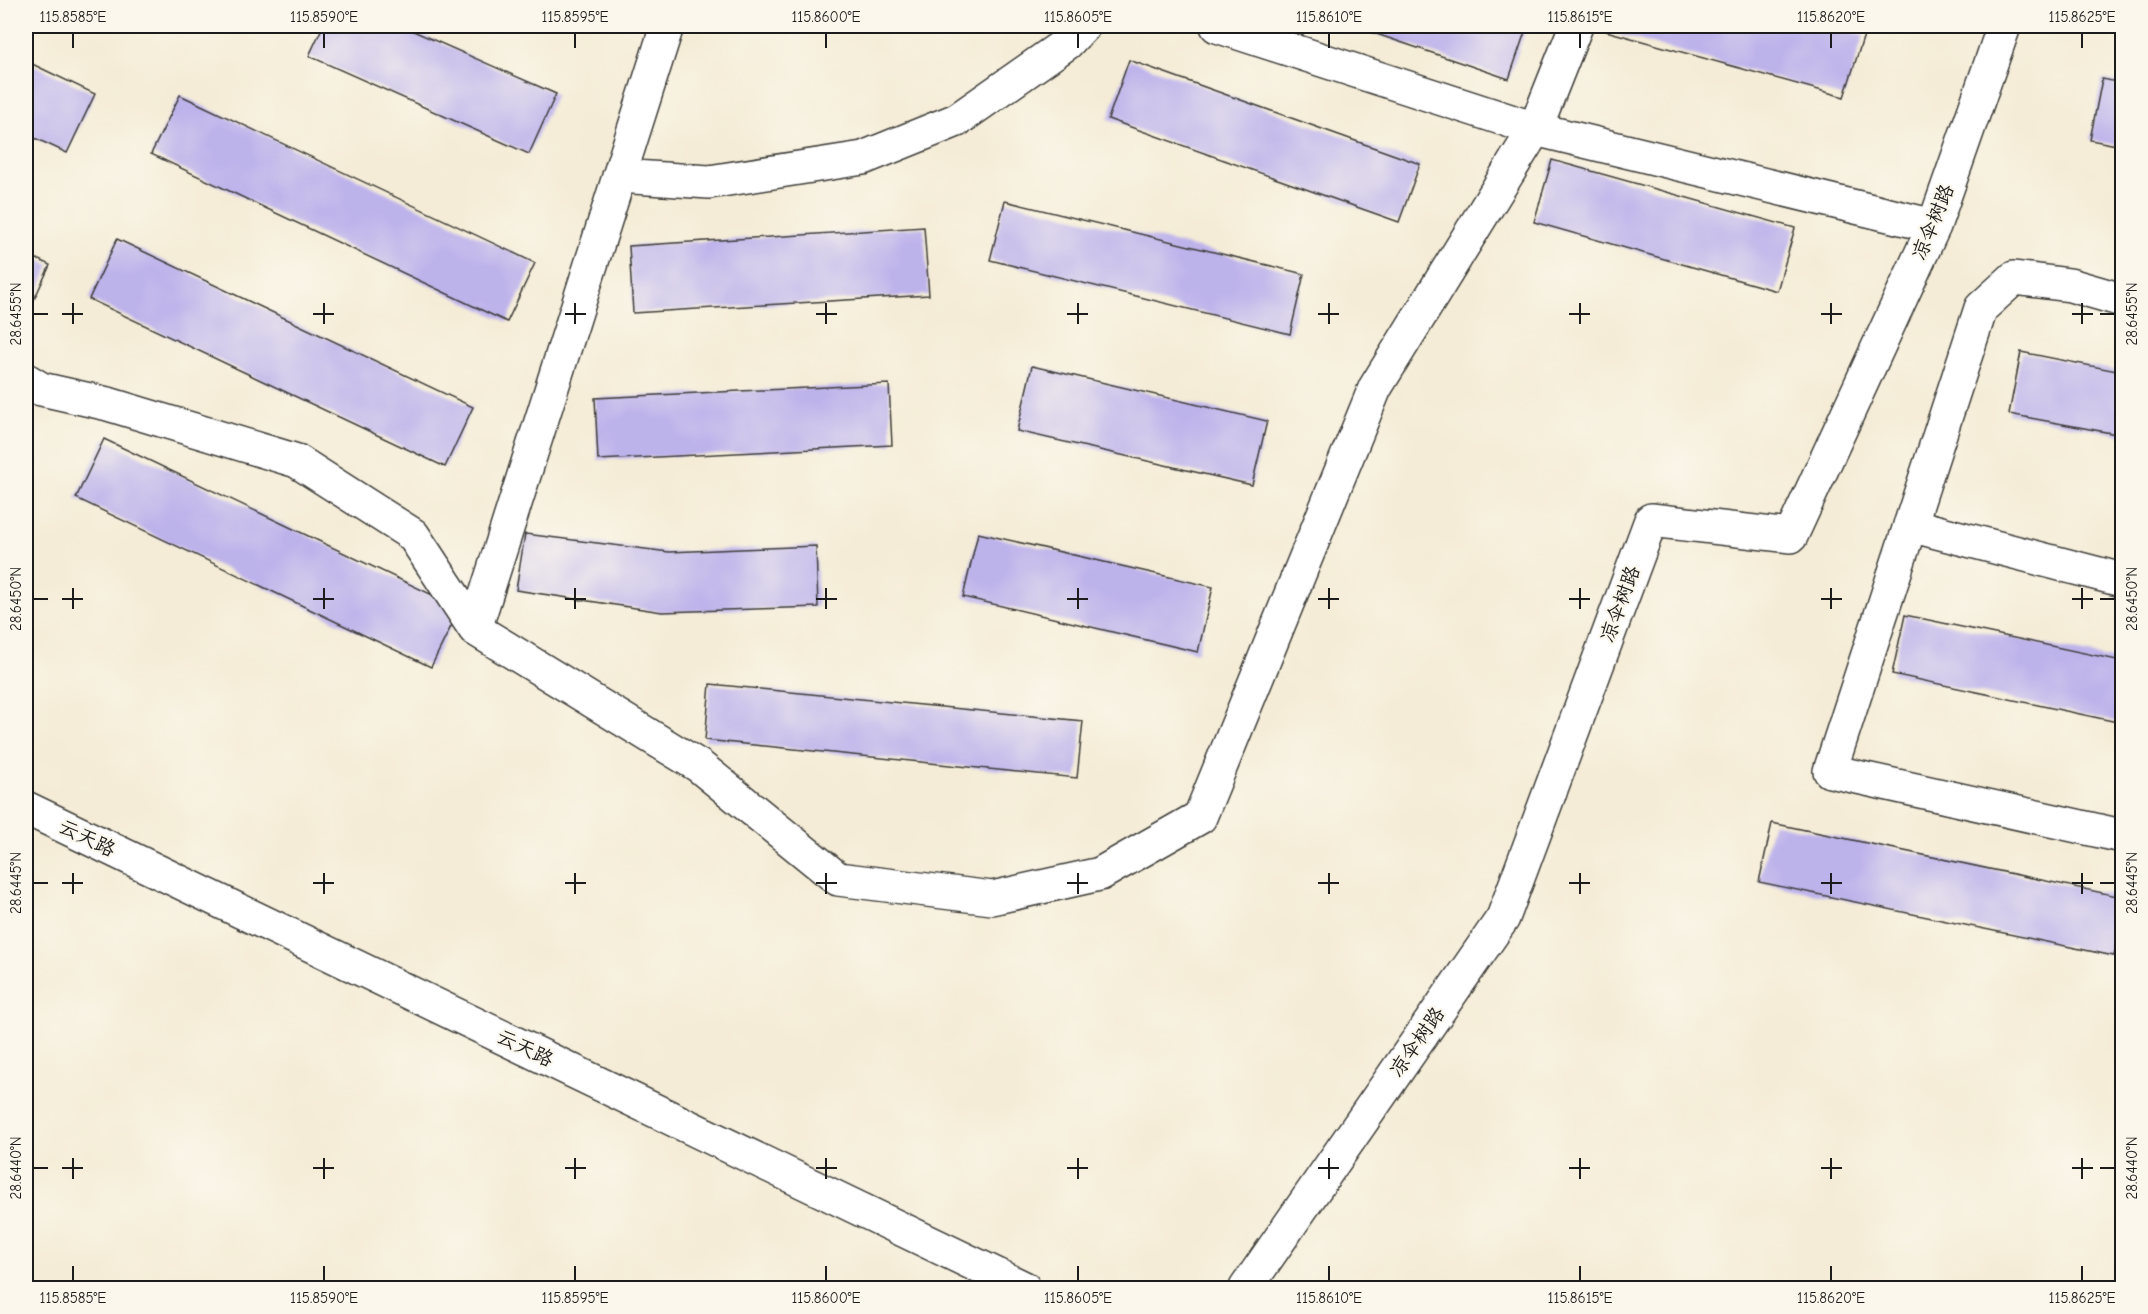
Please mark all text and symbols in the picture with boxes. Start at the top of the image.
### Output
text: 115.8585°E [40,8,106,26]
text: 115.8590°E [290,8,358,26]
text: 115.8595°E [541,8,609,26]
text: 115.8600°E [791,8,861,26]
text: 115.8605°E [1044,8,1112,26]
text: 115.8610°E [1296,8,1362,26]
text: 115.8615°E [1548,8,1612,26]
text: 115.8620°E [1797,8,1865,26]
text: 115.8625°E [2049,8,2115,26]
street label: 凉伞树路 [1907,180,1959,263]
text: 28.6455°N [7,282,25,346]
text: 28.6455°N [2123,282,2141,346]
street label: 凉伞树路 [1596,562,1645,646]
text: 28.6450°N [7,567,25,631]
text: 28.6450°N [2123,567,2141,631]
street label: 云天路 [55,815,120,862]
text: 28.6445°N [7,852,25,914]
text: 28.6445°N [2123,852,2141,914]
street label: 凉伞树路 [1385,1002,1450,1081]
street label: 云天路 [493,1025,558,1072]
text: 28.6440°N [7,1136,25,1200]
text: 28.6440°N [2123,1136,2141,1200]
text: 115.8585°E [40,1289,106,1307]
text: 115.8590°E [290,1289,358,1307]
text: 115.8595°E [541,1289,609,1307]
text: 115.8600°E [791,1289,861,1307]
text: 115.8605°E [1044,1289,1112,1307]
text: 115.8610°E [1296,1289,1362,1307]
text: 115.8615°E [1548,1289,1612,1307]
text: 115.8620°E [1797,1289,1865,1307]
text: 115.8625°E [2049,1289,2115,1307]

